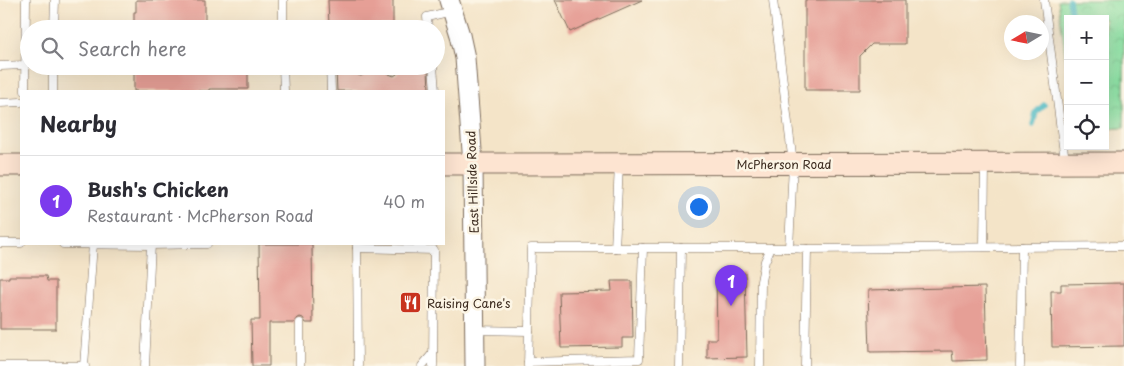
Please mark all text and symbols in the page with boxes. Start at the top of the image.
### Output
north arrow [1004,15,1049,60]
map controls [1064,15,1109,150]
button: + [1064,15,1109,60]
search box [20,20,445,75]
icon: search [38,34,66,62]
text: Search here [78,34,187,62]
button: − [1064,60,1109,105]
button: locate [1064,105,1109,150]
text: Nearby [40,107,117,139]
street label: East Hillside Road [461,130,483,234]
street label: McPherson Road [736,155,832,173]
text: Bush's Chicken [87,175,229,203]
text: 1 [52,189,60,213]
text: 40 m [383,189,425,213]
your location [686,194,712,220]
text: Restaurant · McPherson Road [87,203,314,227]
pin: 1 [715,265,747,306]
restaurant icon: Raising Cane's [399,291,423,315]
place label: Raising Cane's [427,294,511,312]

